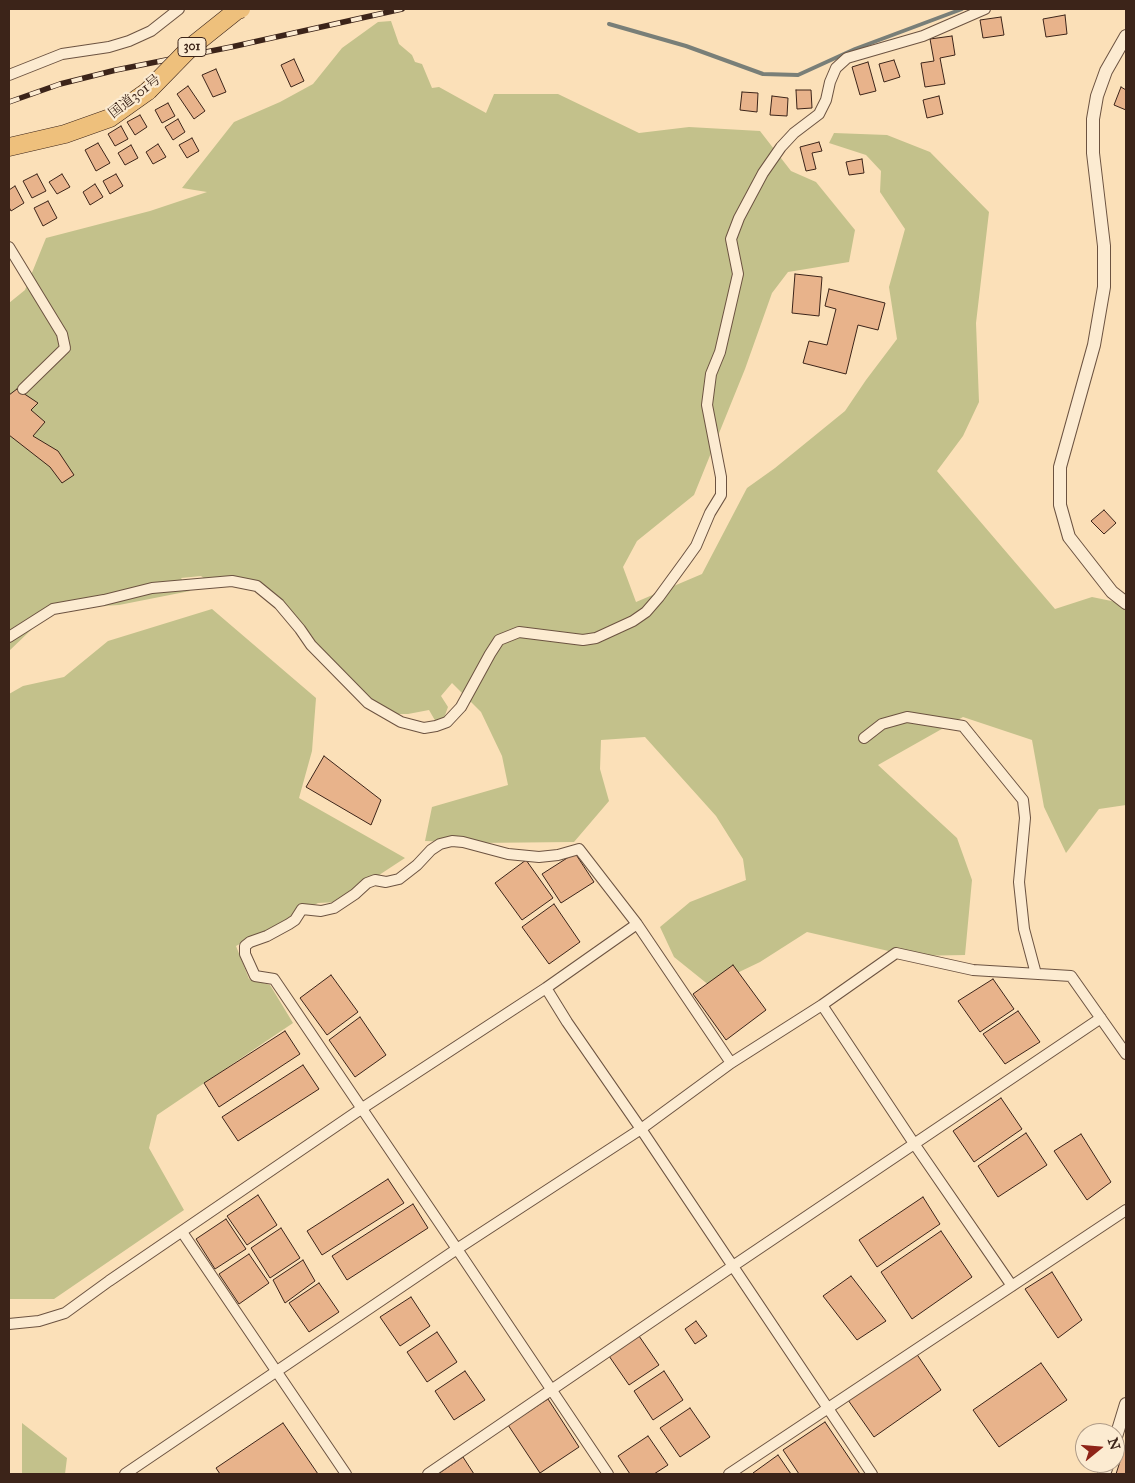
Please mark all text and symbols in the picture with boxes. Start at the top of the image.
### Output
road number: 301 [178,38,206,56]
street label: 国道301号 [106,72,164,122]
north arrow [1075,1423,1125,1473]
text: N [1104,1436,1124,1452]

